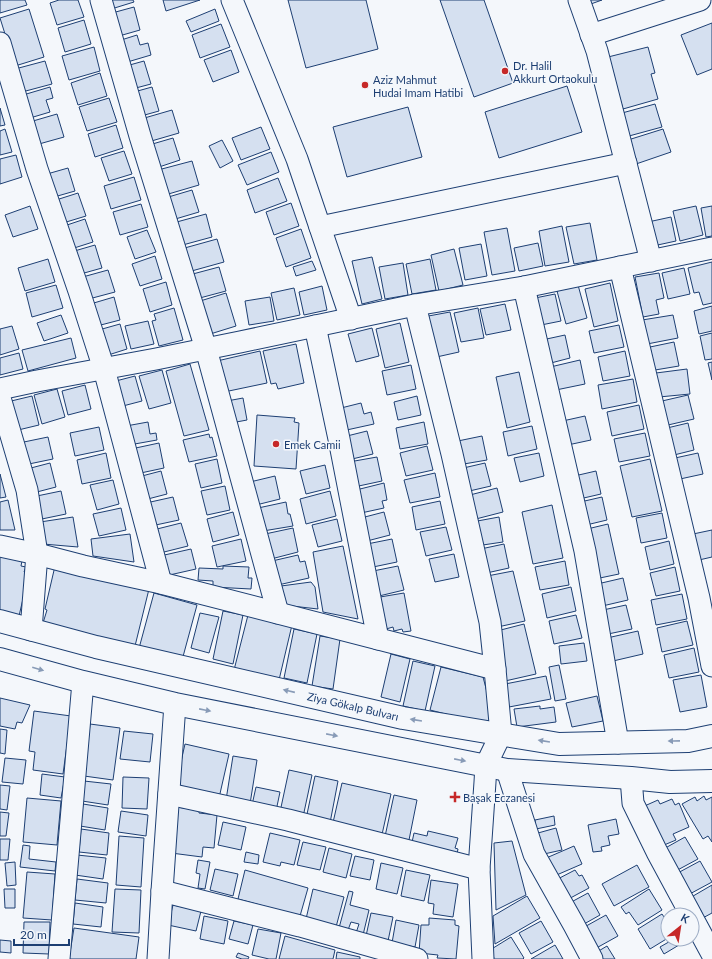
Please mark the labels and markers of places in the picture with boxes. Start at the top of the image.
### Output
place label: Dr. Halil Akkurt Ortaokulu [513,59,597,85]
marker: Dr. Halil Akkurt Ortaokulu [500,66,510,76]
place label: Aziz Mahmut Hudai Imam Hatibi [373,73,463,99]
marker: Aziz Mahmut Hudai Imam Hatibi [360,80,370,90]
place label: Emek Camii [284,438,341,451]
marker: Emek Camii [271,439,281,449]
place label: Başak Eczanesi [463,791,536,804]
marker: Başak Eczanesi [450,792,460,802]

